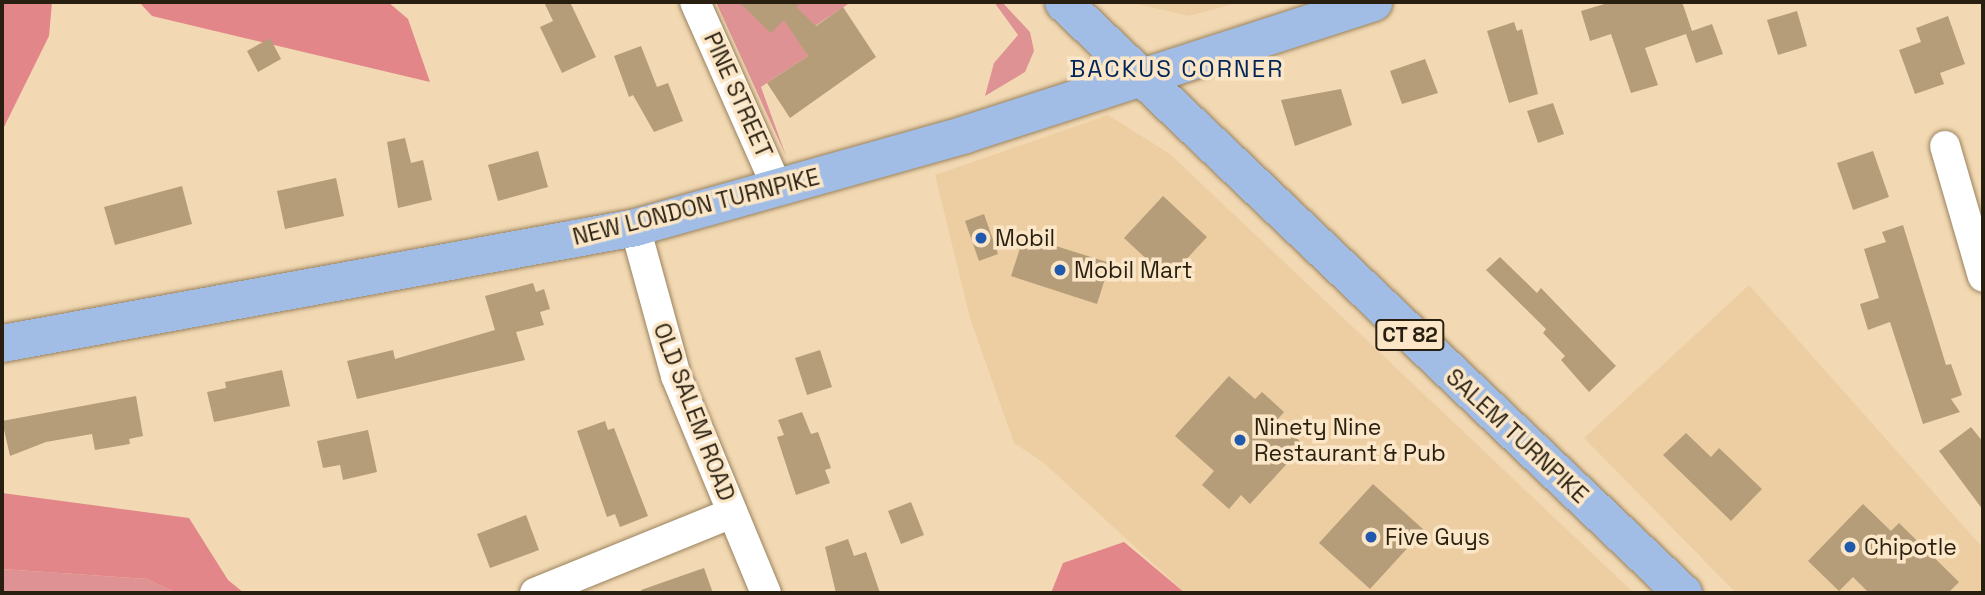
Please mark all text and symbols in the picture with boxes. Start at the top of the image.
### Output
street label: PINE STREET [698,28,778,162]
district label: BACKUS CORNER [1071,55,1283,83]
street label: NEW LONDON TURNPIKE [569,163,823,251]
place label: Mobil [995,224,1055,252]
marker: Mobil [973,230,989,246]
place label: Mobil Mart [1074,256,1192,284]
marker: Mobil Mart [1052,262,1068,278]
road number: CT 82 [1375,318,1445,352]
street label: OLD SALEM ROAD [647,319,741,505]
street label: SALEM TURNPIKE [1440,363,1594,509]
place label: Ninety Nine Restaurant & Pub [1254,413,1446,467]
marker: Ninety Nine Restaurant & Pub [1232,432,1248,448]
place label: Five Guys [1385,523,1490,551]
marker: Five Guys [1363,529,1379,545]
place label: Chipotle [1864,533,1957,561]
marker: Chipotle [1842,539,1858,555]

